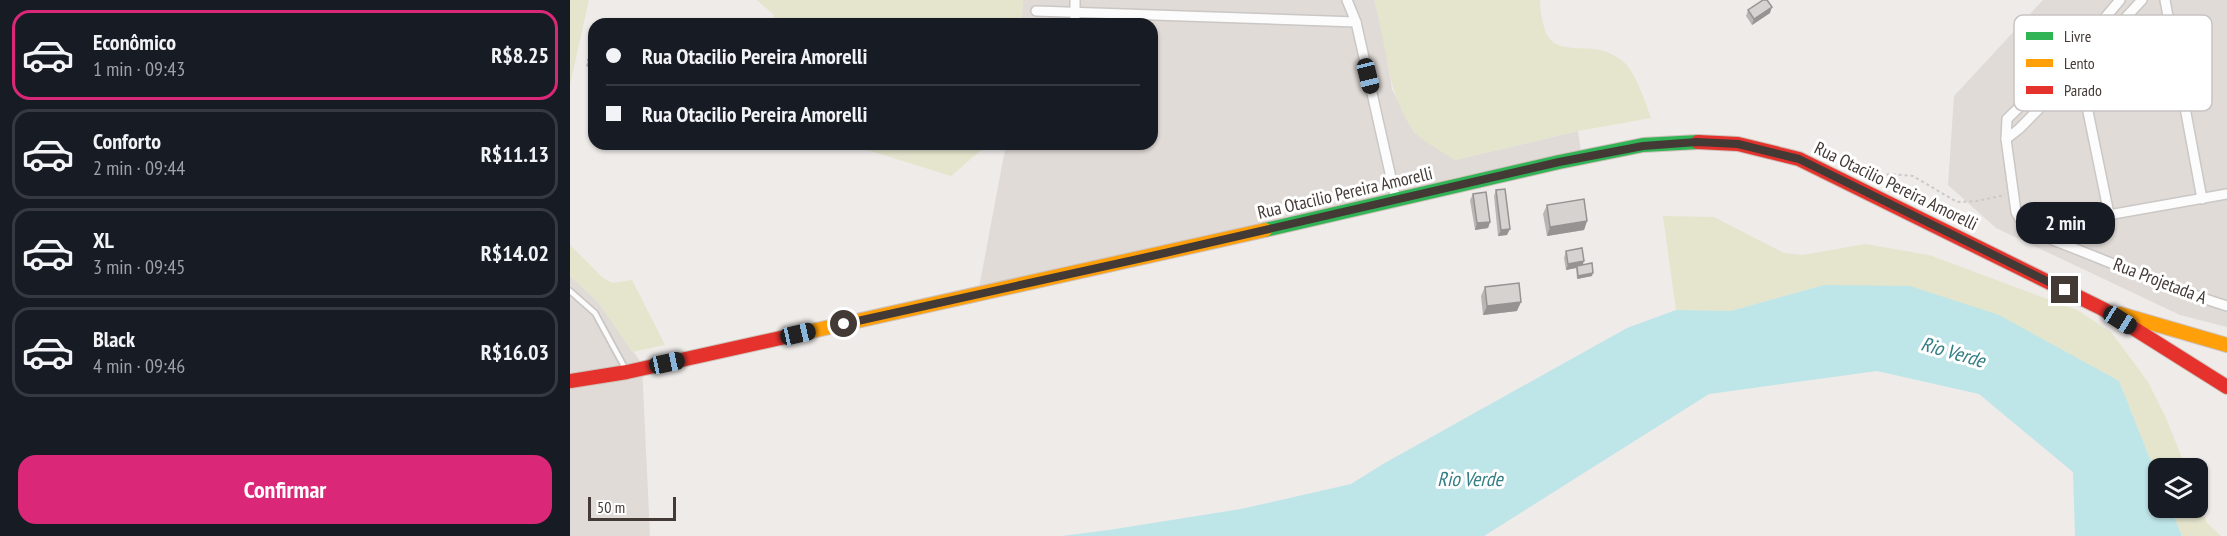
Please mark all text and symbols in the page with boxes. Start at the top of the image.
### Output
legend [2014,15,2212,111]
text: Livre [2064,26,2091,46]
icon: car [21,28,75,82]
text: Econômico [93,28,176,56]
text: R$8.25 [491,41,549,69]
text: Rua Otacilio Pereira Amorelli [642,42,867,70]
text: Lento [2064,53,2095,73]
text: 1 min · 09:43 [93,56,185,82]
car [1355,56,1381,96]
text: Parado [2064,80,2102,100]
text: Rua Otacilio Pereira Amorelli [642,100,867,128]
icon: car [21,127,75,181]
text: Conforto [93,127,161,155]
street label: Rua Otacilio Pereira Amorelli [1811,136,1982,235]
text: R$11.13 [481,140,549,168]
text: 2 min · 09:44 [93,155,185,181]
street label: Rua Otacilio Pereira Amorelli [1255,161,1435,224]
callout: 2 min [2016,203,2114,245]
text: 2 min [2045,210,2086,236]
icon: car [21,226,75,280]
text: XL [93,226,114,254]
text: R$14.02 [481,239,549,267]
street label: Rua Projetada A [2110,252,2211,309]
text: 3 min · 09:45 [93,254,185,280]
route end [2051,276,2078,303]
car [2100,303,2140,337]
route start [830,310,857,337]
car [778,321,818,347]
icon: car [21,325,75,379]
text: Black [93,325,135,353]
water label: Rio Verde [1918,331,1990,374]
text: R$16.03 [481,338,549,366]
car [648,350,686,376]
text: 4 min · 09:46 [93,353,185,379]
button: Confirmar [18,455,552,524]
map controls [2148,458,2208,518]
button: layers [2148,458,2208,518]
water label: Rio Verde [1437,466,1504,492]
scale bar [588,494,676,522]
text: 50 m [597,497,625,517]

